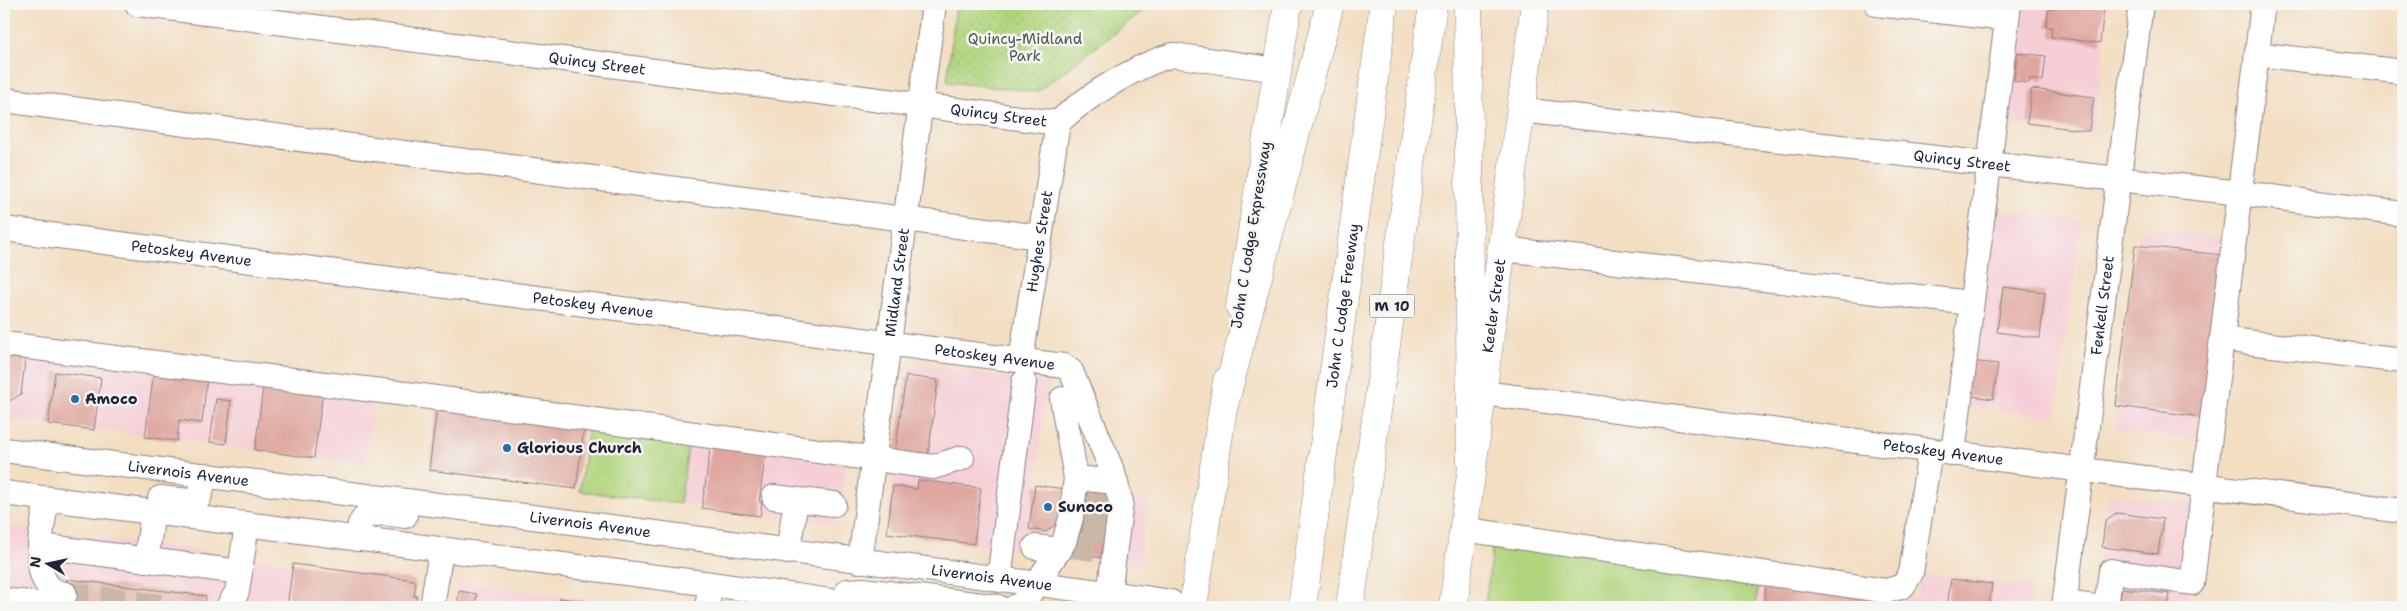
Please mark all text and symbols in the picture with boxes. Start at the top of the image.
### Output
park label: Quincy-Midland Park [968,29,1083,66]
street label: Quincy Street [547,47,647,80]
street label: Quincy Street [949,99,1049,132]
street label: John C Lodge Expressway [1226,140,1276,330]
street label: Quincy Street [1912,145,2012,176]
street label: Hughes Street [1022,189,1057,294]
street label: John C Lodge Freeway [1322,222,1364,389]
street label: Midland Street [880,227,914,338]
street label: Petoskey Avenue [130,236,253,271]
street label: Fenkell Street [2086,255,2119,356]
street label: Keeler Street [1478,257,1510,354]
street label: Petoskey Avenue [531,287,655,323]
road number: M 10 [1370,294,1414,318]
street label: Petoskey Avenue [933,339,1056,375]
place label: Amoco [85,389,138,409]
marker: Amoco [69,393,81,405]
street label: Petoskey Avenue [1882,434,2005,470]
place label: Glorious Church [517,438,642,458]
marker: Glorious Church [501,442,513,454]
street label: Livernois Avenue [127,456,250,491]
place label: Sunoco [1058,497,1113,517]
marker: Sunoco [1042,501,1054,513]
street label: Livernois Avenue [528,507,652,542]
north arrow [22,538,72,588]
text: N [25,555,45,569]
street label: Livernois Avenue [930,560,1054,596]

